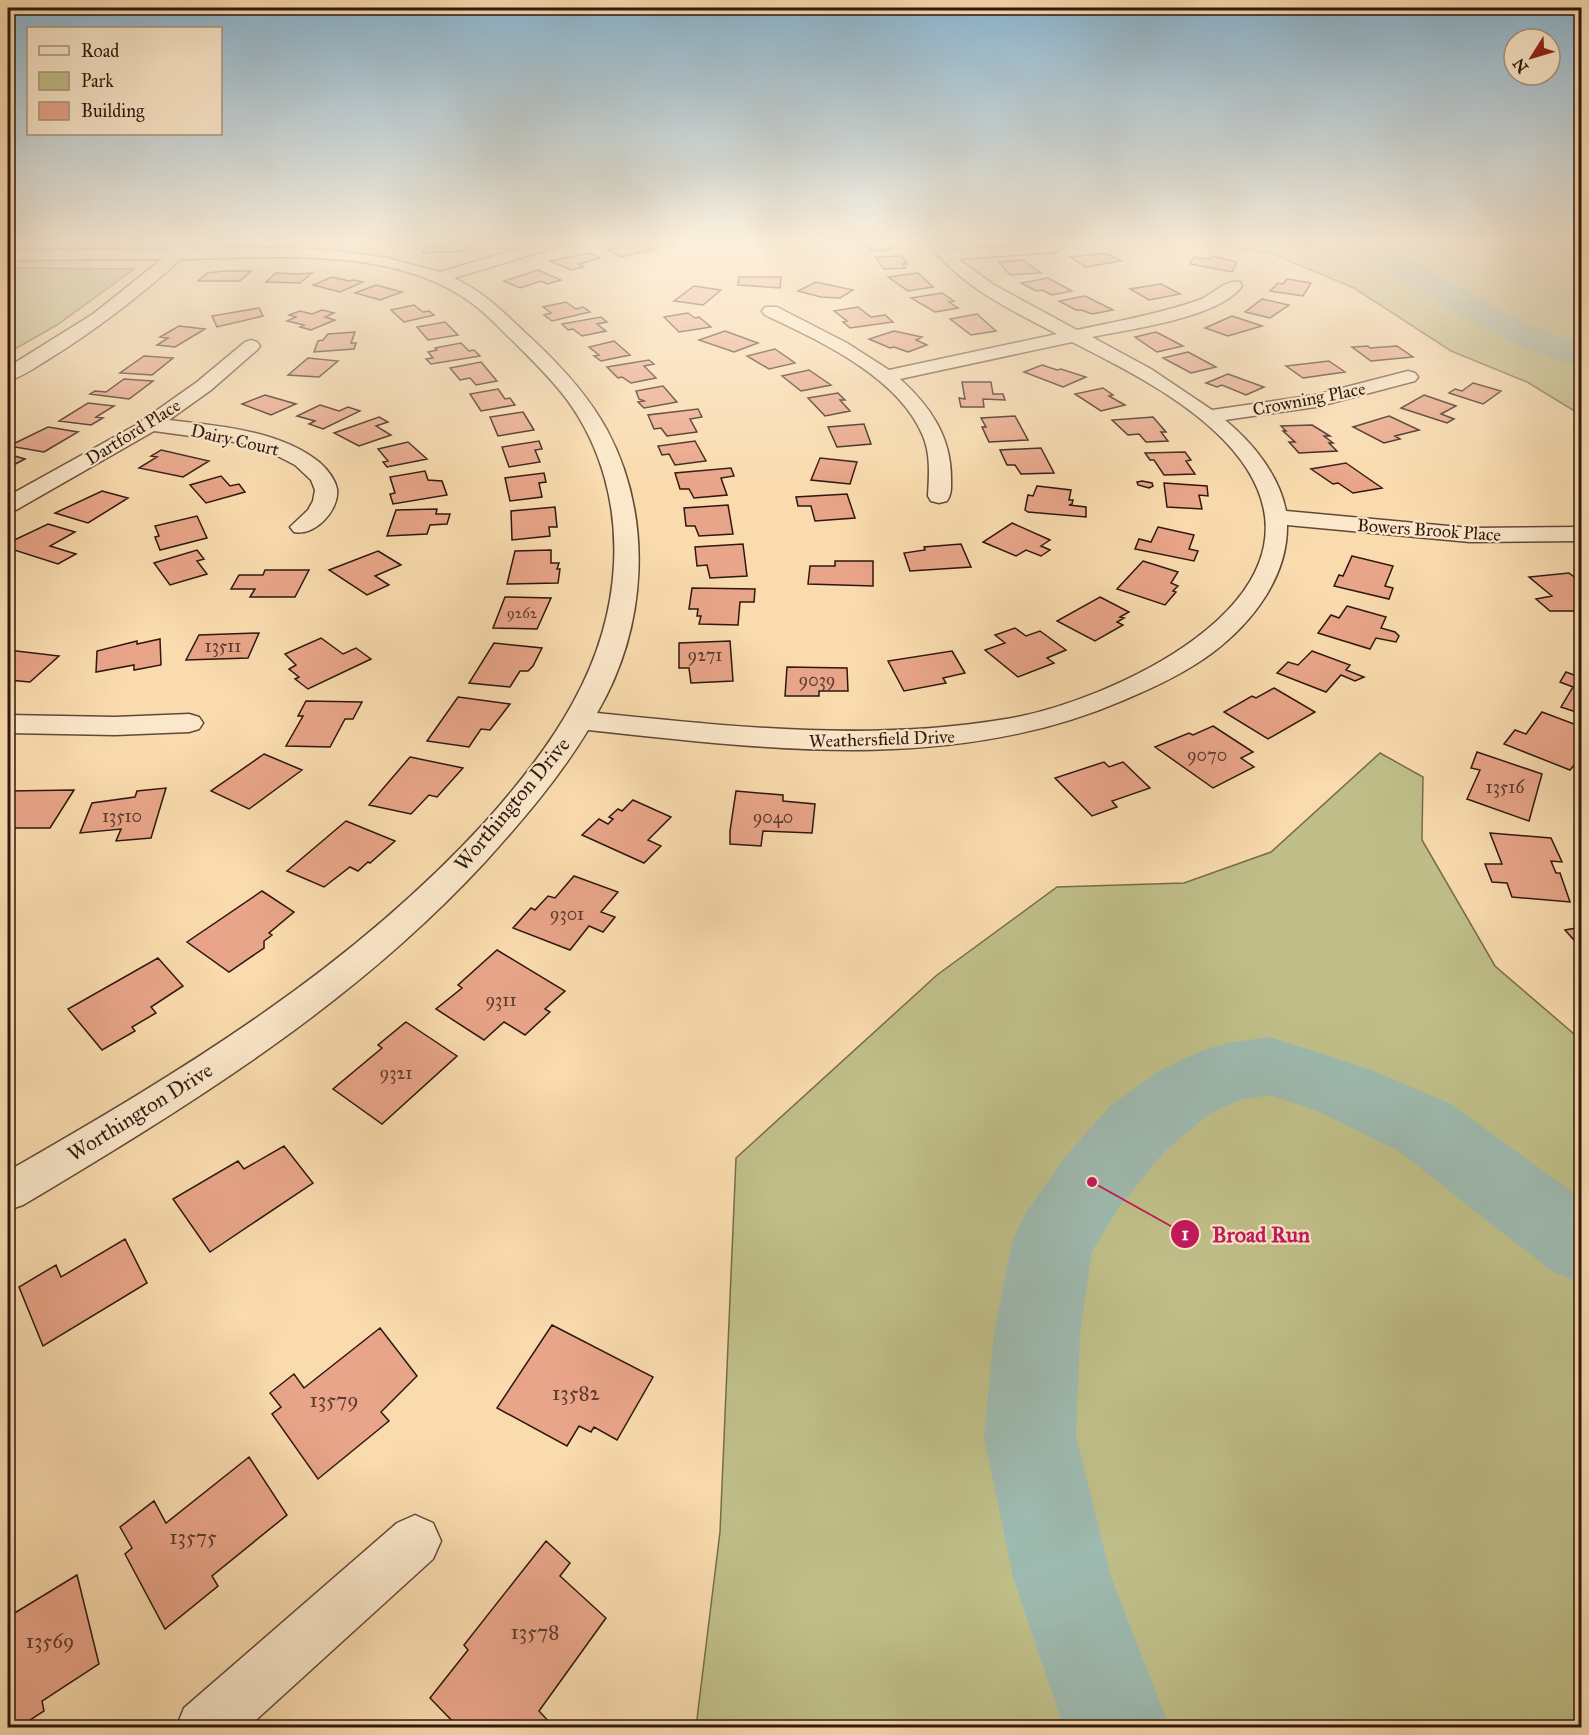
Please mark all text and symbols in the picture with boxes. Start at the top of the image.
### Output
legend [27,27,222,135]
north arrow [1502,27,1562,87]
text: Road [81,40,119,62]
text: N [1508,54,1532,77]
text: Park [81,70,114,92]
text: Building [81,100,145,123]
street label: Crowning Place [1251,377,1367,422]
street label: Dartford Place [82,394,184,470]
street label: Dairy Court [189,419,282,461]
street label: Bowers Brook Place [1356,514,1502,546]
house number: 9262 [507,604,538,622]
house number: 13511 [205,635,241,657]
house number: 9271 [688,644,722,666]
house number: 9039 [798,669,836,691]
street label: Weathersfield Drive [809,725,955,753]
street label: Worthington Drive [449,732,576,876]
house number: 9070 [1187,744,1227,766]
house number: 13516 [1486,776,1525,798]
house number: 13510 [102,805,142,827]
house number: 9040 [753,806,793,828]
house number: 9301 [550,903,584,925]
house number: 9311 [485,989,517,1011]
street label: Worthington Drive [63,1057,218,1167]
house number: 9321 [380,1062,412,1084]
callout: Broad Run [1170,1214,1321,1254]
text: Broad Run [1212,1221,1310,1248]
text: 1 [1181,1223,1189,1245]
house number: 13582 [552,1380,601,1406]
house number: 13579 [310,1387,358,1413]
house number: 13575 [169,1524,217,1550]
house number: 13578 [511,1619,559,1645]
house number: 13569 [26,1628,74,1654]

